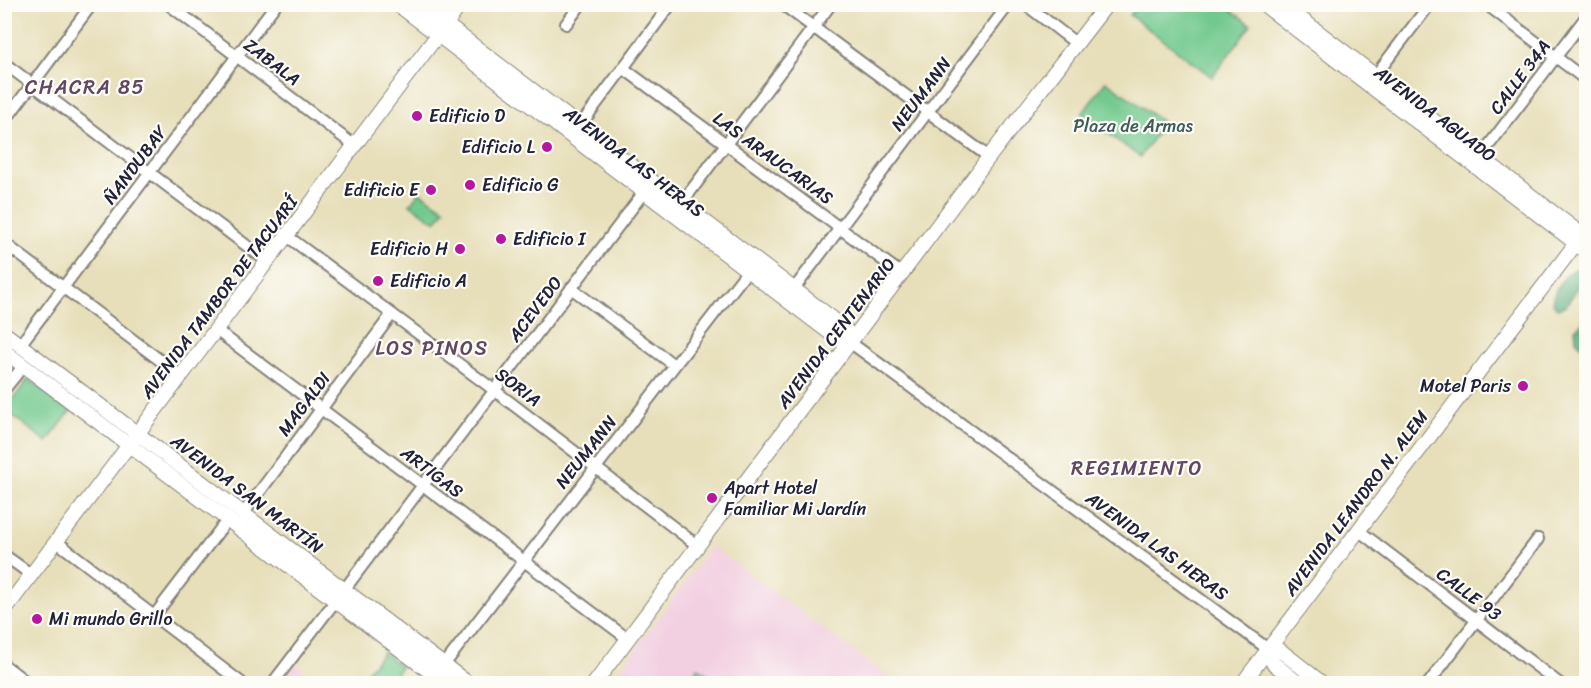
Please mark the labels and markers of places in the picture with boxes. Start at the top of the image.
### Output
place label: Edificio D [429,100,505,132]
marker: Edificio D [410,109,424,123]
place label: Edificio L [461,131,536,163]
marker: Edificio L [540,140,554,154]
place label: Edificio G [482,169,559,201]
place label: Edificio E [344,174,420,206]
marker: Edificio G [463,178,477,192]
marker: Edificio E [424,183,438,197]
place label: Edificio I [513,223,587,255]
marker: Edificio I [494,232,508,246]
place label: Edificio H [370,233,448,265]
marker: Edificio H [453,242,467,256]
place label: Edificio A [390,265,467,297]
marker: Edificio A [371,274,385,288]
place label: Motel Paris [1420,370,1512,402]
marker: Motel Paris [1516,379,1530,393]
place label: Apart Hotel Familiar Mi Jardín [723,472,866,525]
marker: Apart Hotel Familiar Mi Jardín [705,491,719,505]
place label: Mi mundo Grillo [49,603,173,635]
marker: Mi mundo Grillo [30,612,44,626]

